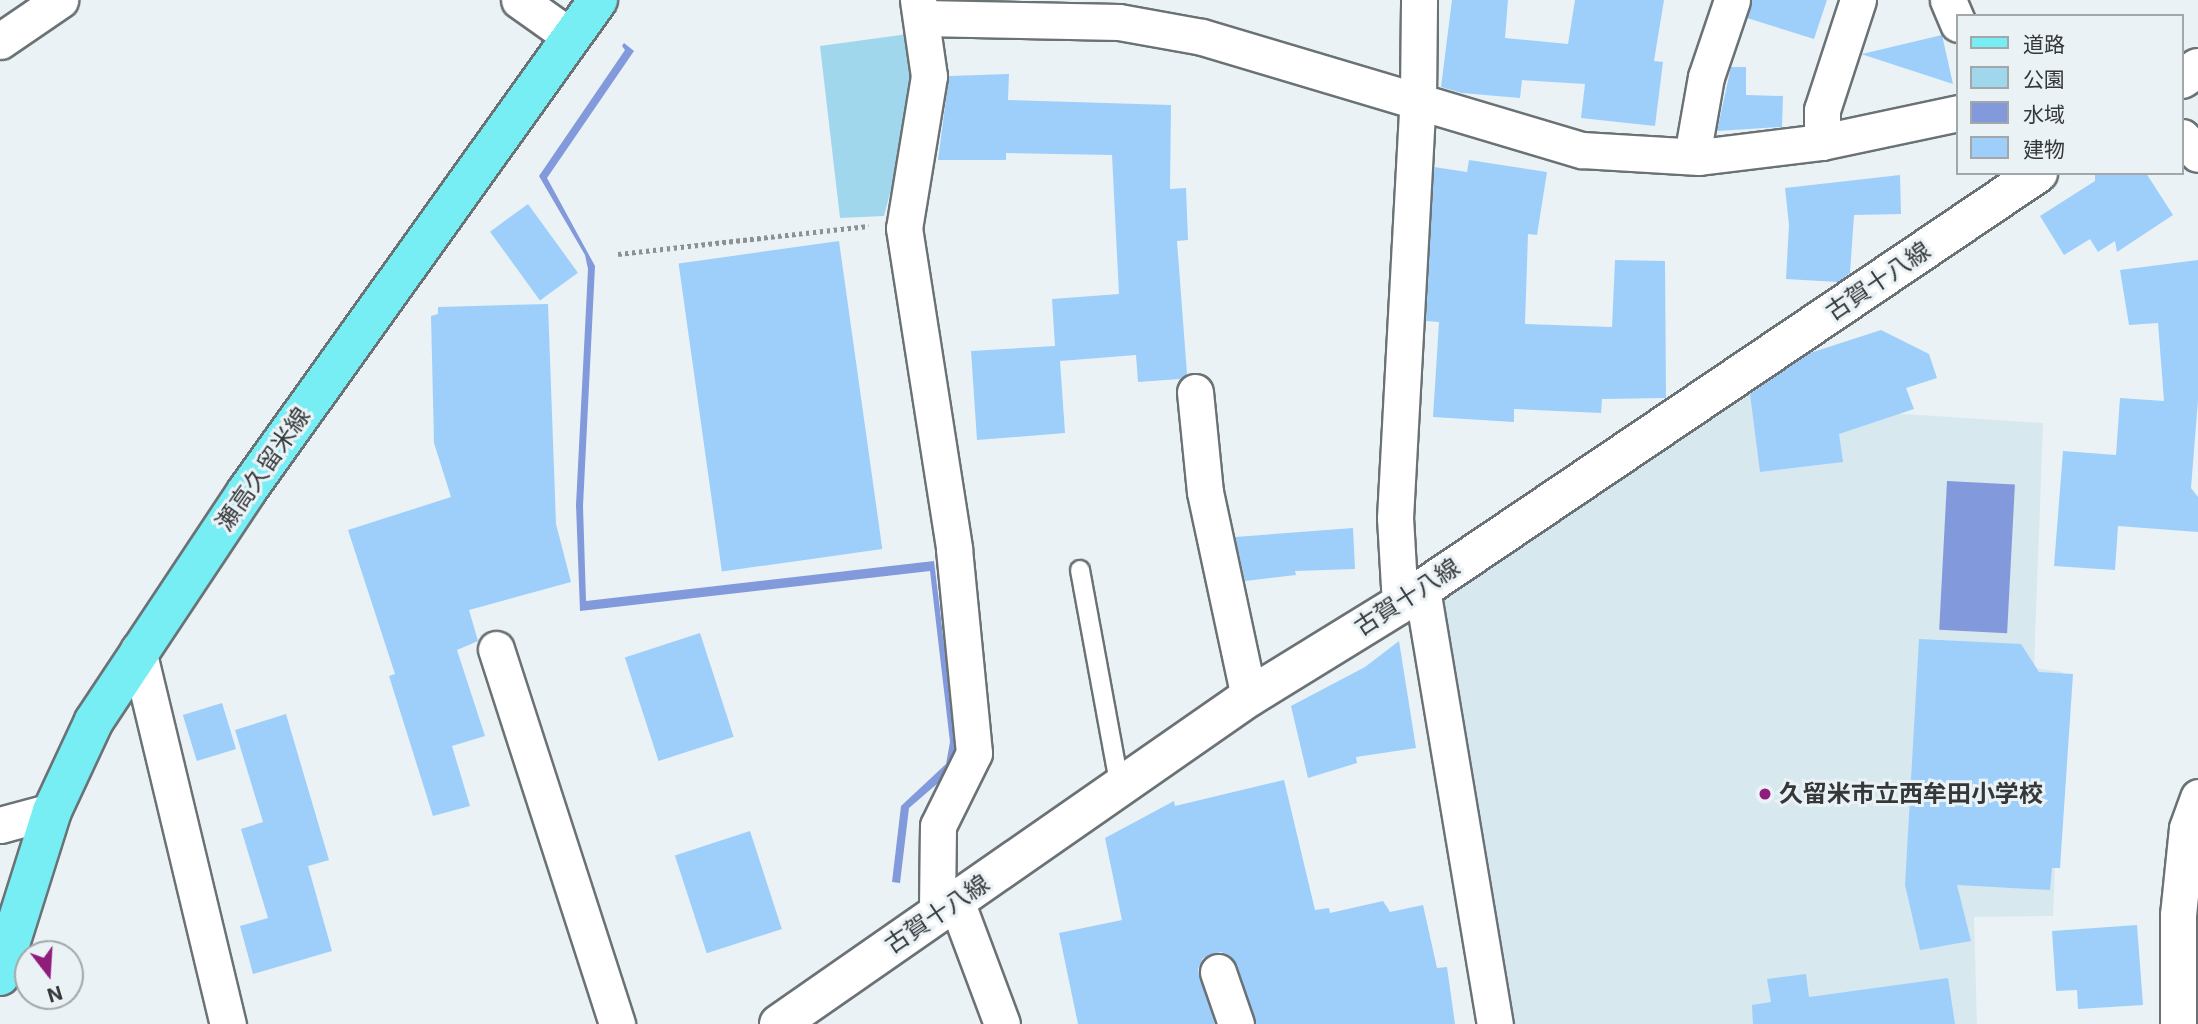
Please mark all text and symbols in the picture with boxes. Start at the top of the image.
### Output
legend [1956,14,2184,175]
text: 道路 [2023,32,2065,57]
text: 公園 [2023,67,2065,92]
text: 水域 [2023,102,2065,127]
text: 建物 [2023,137,2065,162]
street label: 古賀十八線 [1820,236,1936,326]
street label: 瀬高久留米線 [210,402,316,536]
street label: 古賀十八線 [1349,552,1465,642]
place label: 久留米市立西牟田小学校 [1779,780,2043,808]
marker: 久留米市立西牟田小学校 [1757,786,1773,802]
street label: 古賀十八線 [879,869,995,959]
north arrow [14,940,84,1010]
text: N [44,981,65,1007]

